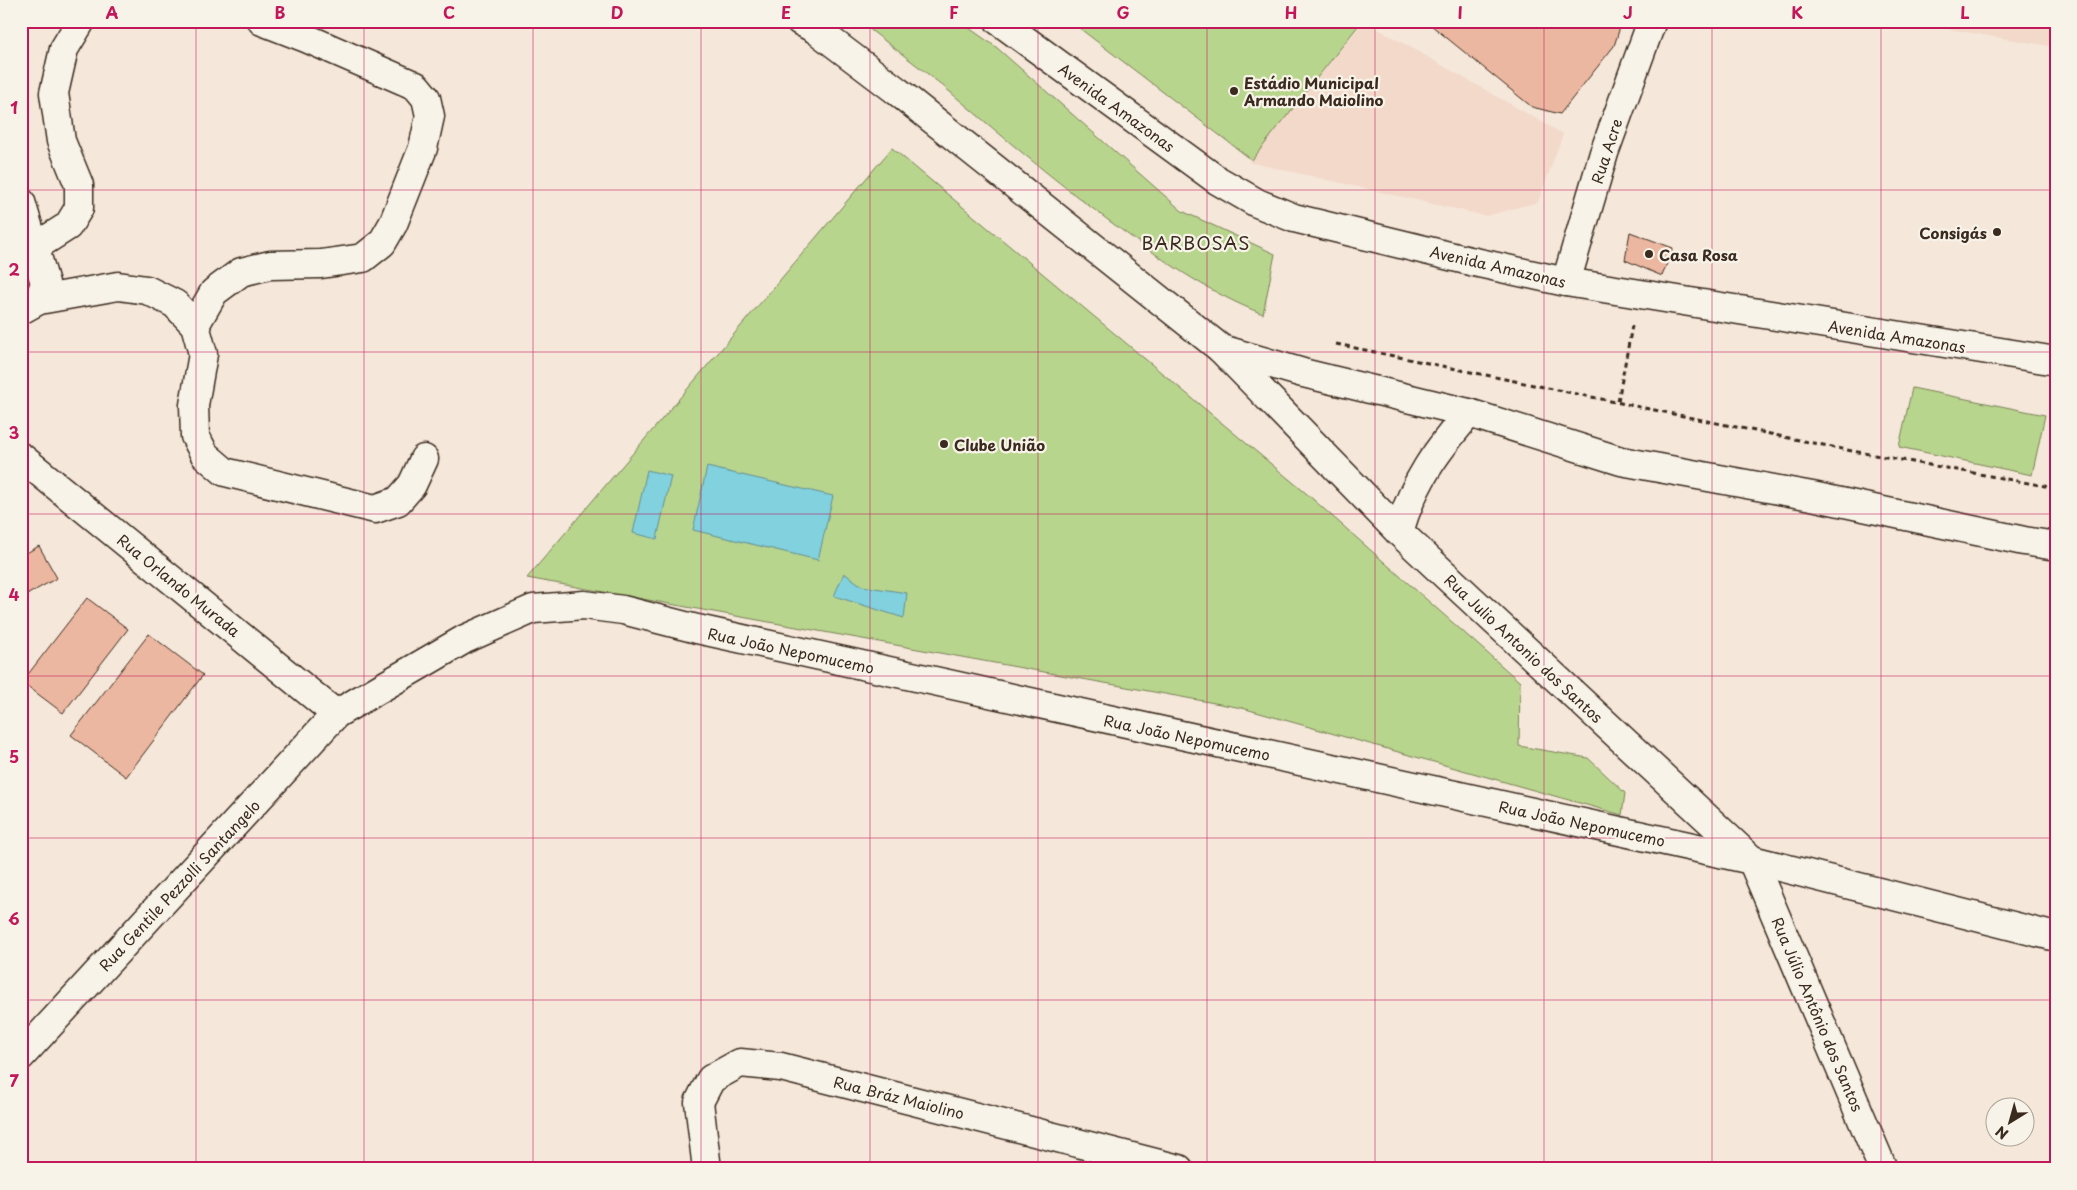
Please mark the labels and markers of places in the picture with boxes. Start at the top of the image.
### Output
place label: Estádio Municipal Armando Maiolino [1243,71,1384,111]
marker: Estádio Municipal Armando Maiolino [1228,85,1240,97]
place label: Consigás [1919,221,1987,244]
marker: Consigás [1991,226,2003,238]
place label: Casa Rosa [1659,243,1738,266]
marker: Casa Rosa [1643,248,1655,260]
place label: Clube União [954,433,1045,456]
marker: Clube União [938,438,950,450]

